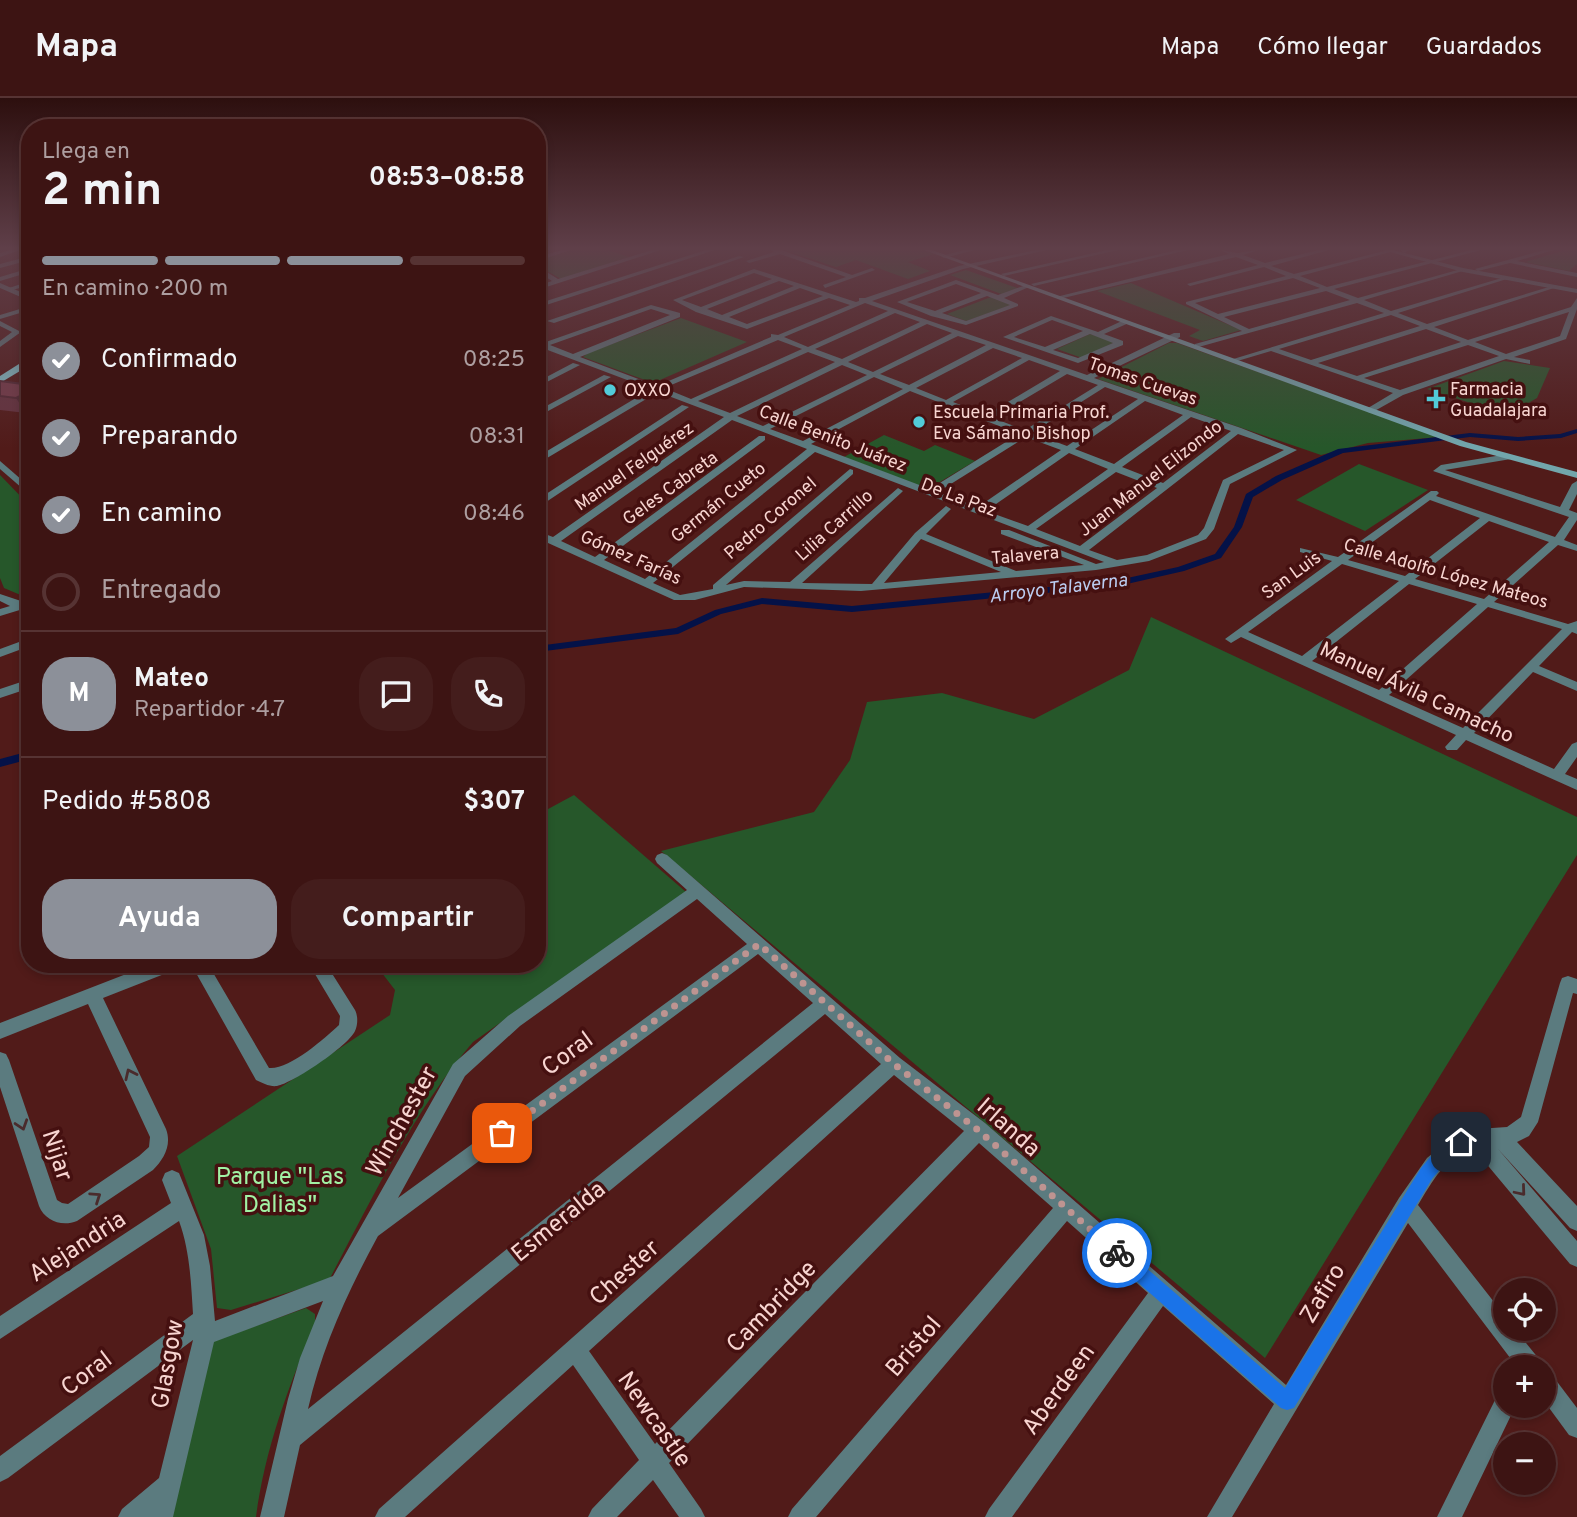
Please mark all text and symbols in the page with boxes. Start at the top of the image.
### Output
text: Mapa [35,27,118,69]
text: Mapa [1161,33,1219,63]
text: Cómo llegar [1257,33,1388,63]
text: Guardados [1426,33,1542,63]
text: Llega en [42,138,130,167]
text: 08:53–08:58 [369,162,525,195]
text: 2 min [42,163,162,222]
text: En camino · 200 m [42,275,228,304]
icon: check [42,342,80,380]
text: Confirmado [101,344,238,377]
text: 08:25 [463,346,525,375]
street label: Tomas Cuevas [1085,353,1200,412]
place label: Farmacia Guadalajara [1450,379,1547,423]
place label: OXXO [624,380,671,403]
marker: OXXO [602,382,618,398]
marker: Farmacia Guadalajara [1428,391,1444,407]
street label: Calle Benito Juárez [755,401,910,478]
place label: Escuela Primaria Prof. Eva Sámano Bishop [933,402,1109,446]
marker: Escuela Primaria Prof. Eva Sámano Bishop [911,414,927,430]
street label: Juan Manuel Elizondo [1074,416,1227,542]
street label: Manuel Felguérez [571,418,699,517]
icon: check [42,419,80,457]
text: Preparando [101,421,238,454]
text: 08:31 [469,423,525,452]
street label: Geles Cabreta [619,447,723,532]
street label: Germán Cueto [667,458,771,549]
street label: Pedro Coronel [720,473,822,566]
street label: De La Paz [917,473,1000,523]
street label: Lilia Carrillo [791,485,879,567]
icon: check [42,496,80,534]
text: En camino [101,498,222,531]
text: 08:46 [463,500,525,529]
street label: Gómez Farías [576,526,685,591]
street label: Calle Adolfo López Mateos [1341,534,1551,615]
street label: Talavera [990,542,1060,571]
street label: San Luis [1258,547,1326,606]
water label: Arroyo Talaverna [988,569,1129,609]
text: Entregado [101,575,221,608]
street label: Manuel Ávila Camacho [1315,636,1518,750]
button: chat [359,657,433,731]
button: phone [451,657,525,731]
text: Mateo [134,663,209,696]
text: M [68,678,90,711]
text: Repartidor · 4.7 [134,696,285,725]
text: Pedido #5808 [42,786,211,819]
text: $307 [464,786,525,819]
button: Ayuda [42,879,277,959]
button: Compartir [291,879,525,959]
street label: Coral [536,1026,600,1083]
street label: Winchester [360,1062,445,1182]
one-way arrow [124,1069,138,1081]
street label: Irlanda [969,1093,1046,1164]
pin [472,1103,532,1163]
pin [1431,1112,1491,1172]
icon: bag [483,1114,521,1152]
one-way arrow [13,1118,28,1130]
icon: home [1442,1123,1480,1161]
street label: Nijar [34,1126,78,1185]
park label: Parque "Las Dalias" [216,1163,344,1221]
street label: Esmeralda [506,1175,613,1270]
one-way arrow [1513,1182,1525,1195]
one-way arrow [88,1192,101,1205]
street label: Alejandria [24,1205,132,1290]
courier [1082,1218,1152,1288]
street label: Chester [584,1234,667,1313]
icon: bike [1098,1234,1136,1272]
street label: Cambridge [721,1255,824,1360]
street label: Zafiro [1294,1259,1353,1329]
map controls [1493,1278,1556,1495]
button: locate [1493,1278,1556,1341]
street label: Bristol [880,1311,949,1384]
street label: Glasgow [146,1317,192,1411]
street label: Aberdeen [1016,1339,1103,1442]
street label: Coral [56,1346,119,1404]
button: + [1493,1355,1556,1418]
street label: Newcastle [610,1367,697,1474]
button: − [1493,1432,1556,1495]

